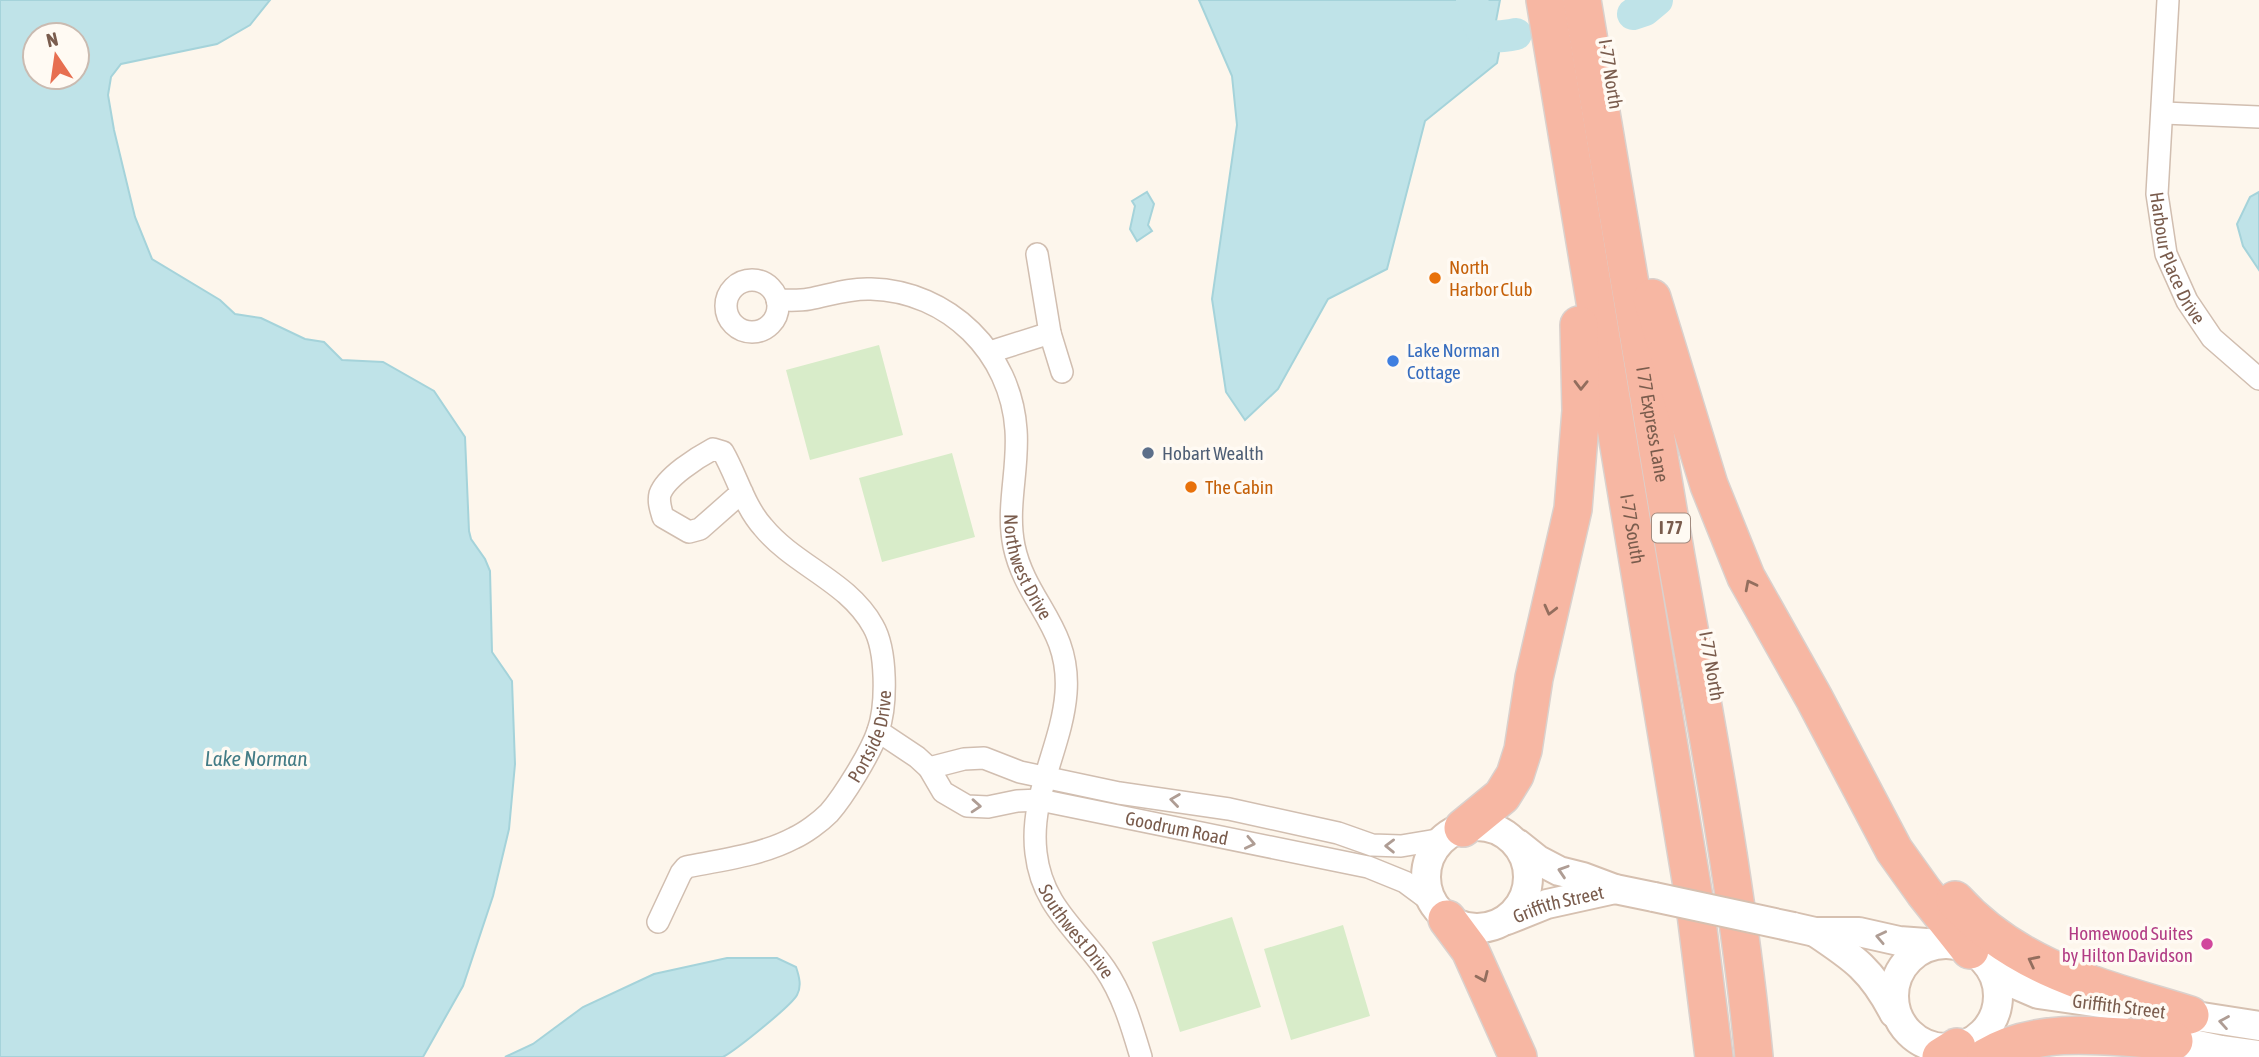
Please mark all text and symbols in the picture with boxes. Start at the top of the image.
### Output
north arrow [21,21,91,91]
text: N [44,27,60,51]
street label: I-77 North [1595,38,1627,110]
street label: Harbour Place Drive [2146,190,2210,328]
place label: North Harbor Club [1449,256,1532,300]
marker: North Harbor Club [1427,270,1443,286]
place label: Lake Norman Cottage [1407,339,1500,383]
marker: Lake Norman Cottage [1385,353,1401,369]
street label: I 77 Express Lane [1632,365,1674,484]
one-way arrow [1574,380,1589,391]
place label: Hobart Wealth [1162,442,1264,464]
marker: Hobart Wealth [1140,445,1156,461]
place label: The Cabin [1205,476,1273,498]
marker: The Cabin [1183,479,1199,495]
street label: I-77 South [1616,492,1649,566]
street label: Northwest Drive [1000,514,1057,623]
road number: I 77 [1652,514,1690,542]
one-way arrow [1744,579,1758,592]
one-way arrow [1544,604,1558,616]
street label: I-77 North [1695,629,1729,703]
street label: Portside Drive [843,690,895,786]
water label: Lake Norman [205,746,307,770]
one-way arrow [1169,793,1181,808]
one-way arrow [971,798,982,813]
street label: Goodrum Road [1123,807,1230,849]
one-way arrow [1244,835,1256,850]
one-way arrow [1384,838,1395,854]
one-way arrow [1557,865,1570,879]
street label: Southwest Drive [1034,881,1119,982]
street label: Griffith Street [1510,881,1606,928]
place label: Homewood Suites by Hilton Davidson [2062,922,2193,966]
one-way arrow [1875,930,1887,945]
marker: Homewood Suites by Hilton Davidson [2199,936,2215,952]
one-way arrow [2028,955,2040,969]
one-way arrow [1475,969,1489,982]
street label: Griffith Street [2071,989,2167,1023]
one-way arrow [2219,1015,2231,1030]

